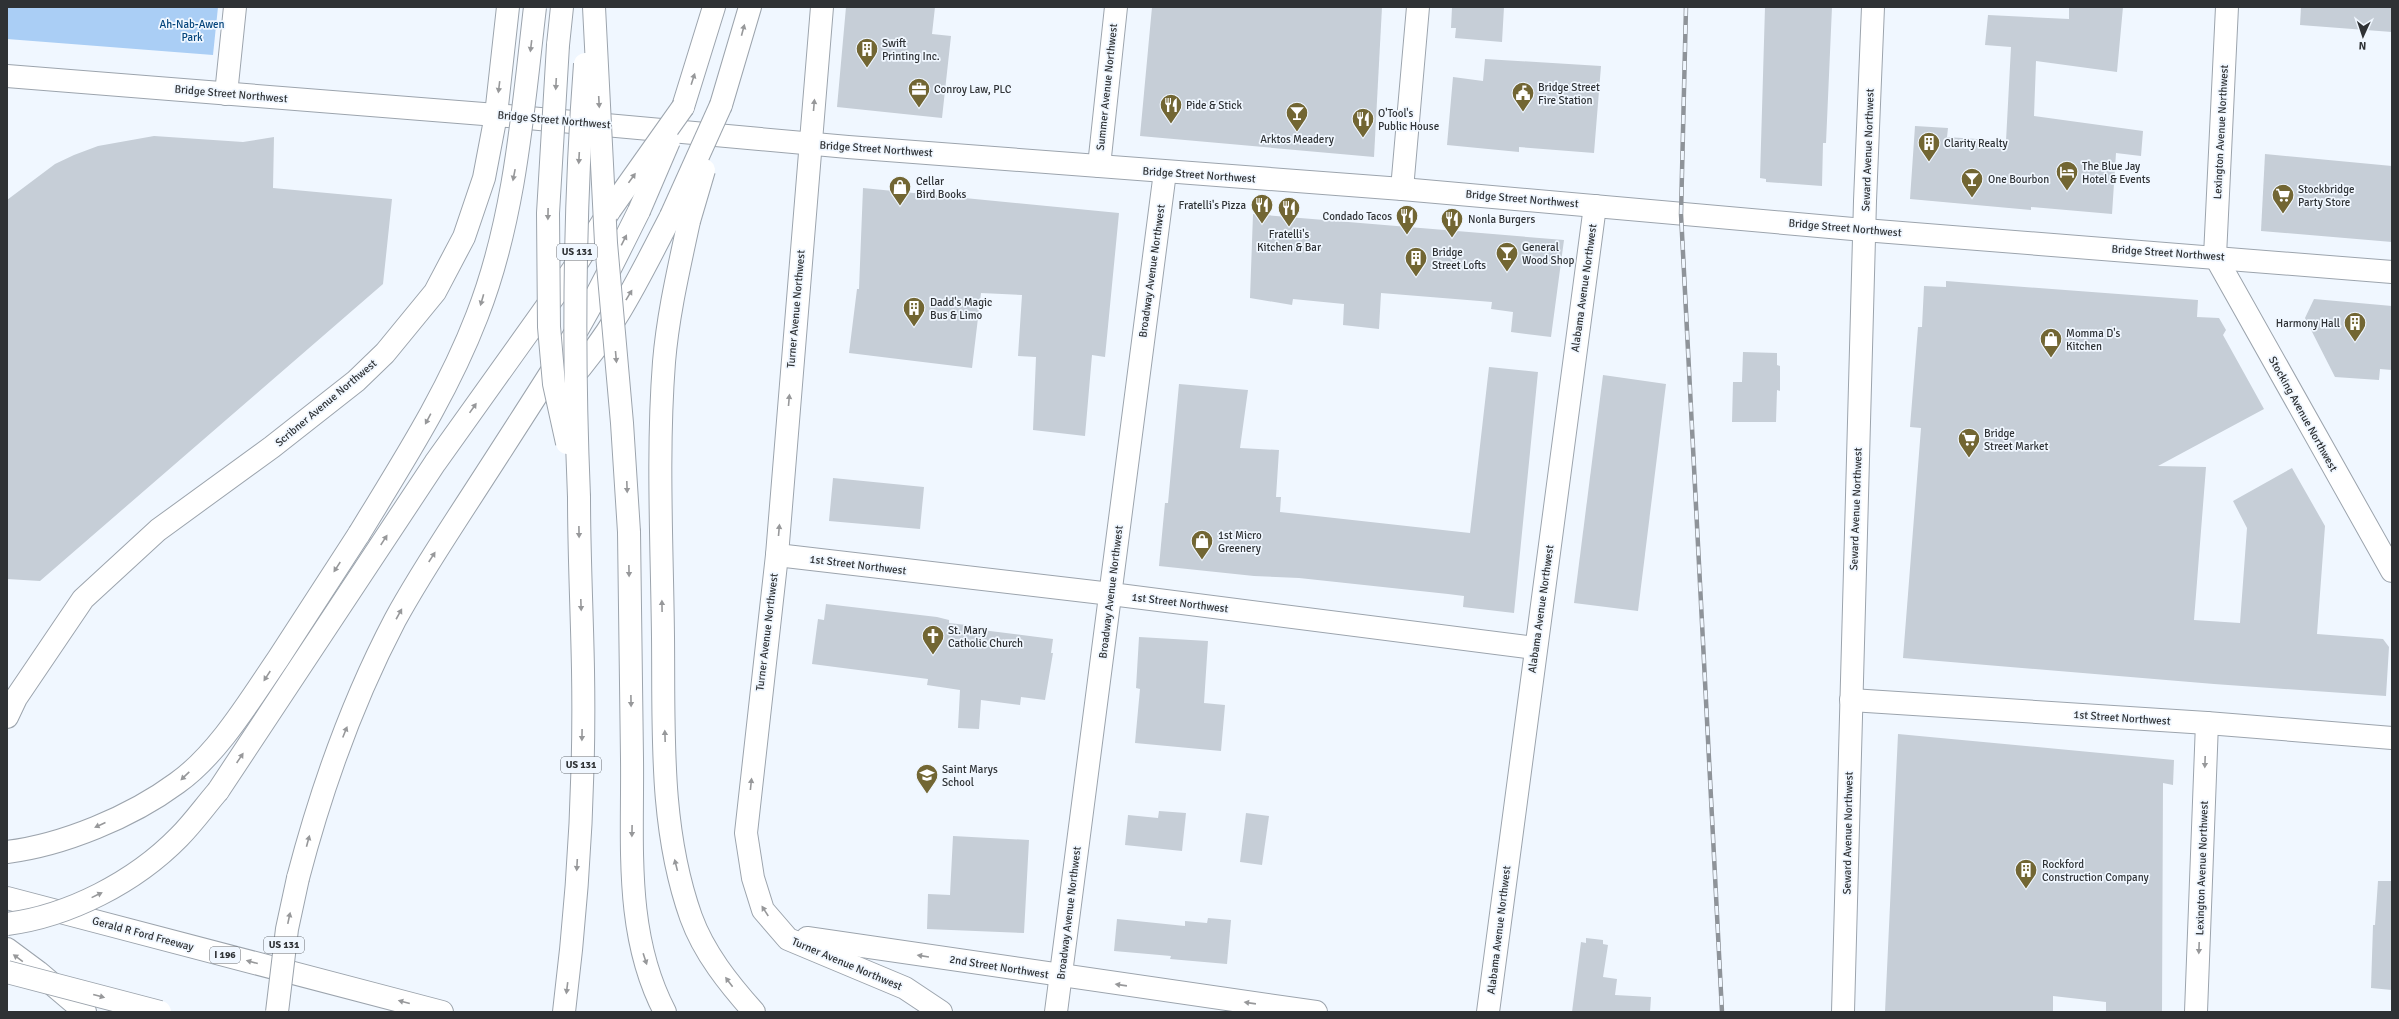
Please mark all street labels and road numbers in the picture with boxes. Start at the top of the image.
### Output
street label: Summer Avenue Northwest [1094,23,1120,151]
street label: Lexington Avenue Northwest [2211,64,2231,200]
street label: Bridge Street Northwest [174,83,288,105]
street label: Seward Avenue Northwest [1859,88,1877,212]
street label: Bridge Street Northwest [497,109,611,131]
street label: Bridge Street Northwest [819,139,933,159]
street label: Bridge Street Northwest [1142,165,1256,185]
street label: Bridge Street Northwest [1465,188,1579,210]
street label: Broadway Avenue Northwest [1136,204,1168,338]
street label: Bridge Street Northwest [1788,217,1902,239]
street label: Alabama Avenue Northwest [1569,223,1599,353]
street label: Bridge Street Northwest [2111,243,2225,263]
road number: US 131 [557,244,597,260]
street label: Turner Avenue Northwest [784,249,808,369]
street label: Stocking Avenue Northwest [2266,354,2340,474]
street label: Scribner Avenue Northwest [273,357,379,449]
street label: Seward Avenue Northwest [1847,447,1865,571]
street label: Broadway Avenue Northwest [1096,524,1126,659]
street label: Alabama Avenue Northwest [1526,544,1556,674]
street label: 1st Street Northwest [809,553,907,577]
street label: Turner Avenue Northwest [753,572,781,692]
street label: 1st Street Northwest [1131,591,1229,615]
street label: 1st Street Northwest [2073,708,2171,728]
road number: US 131 [561,757,601,773]
street label: Seward Avenue Northwest [1840,771,1856,895]
street label: Lexington Avenue Northwest [2193,800,2211,936]
street label: Broadway Avenue Northwest [1054,845,1084,980]
street label: Alabama Avenue Northwest [1485,865,1513,995]
street label: Gerald R Ford Freeway [91,914,196,954]
street label: Turner Avenue Northwest [790,935,904,993]
road number: US 131 [264,937,304,953]
road number: I 196 [210,947,240,963]
street label: 2nd Street Northwest [948,953,1050,981]

